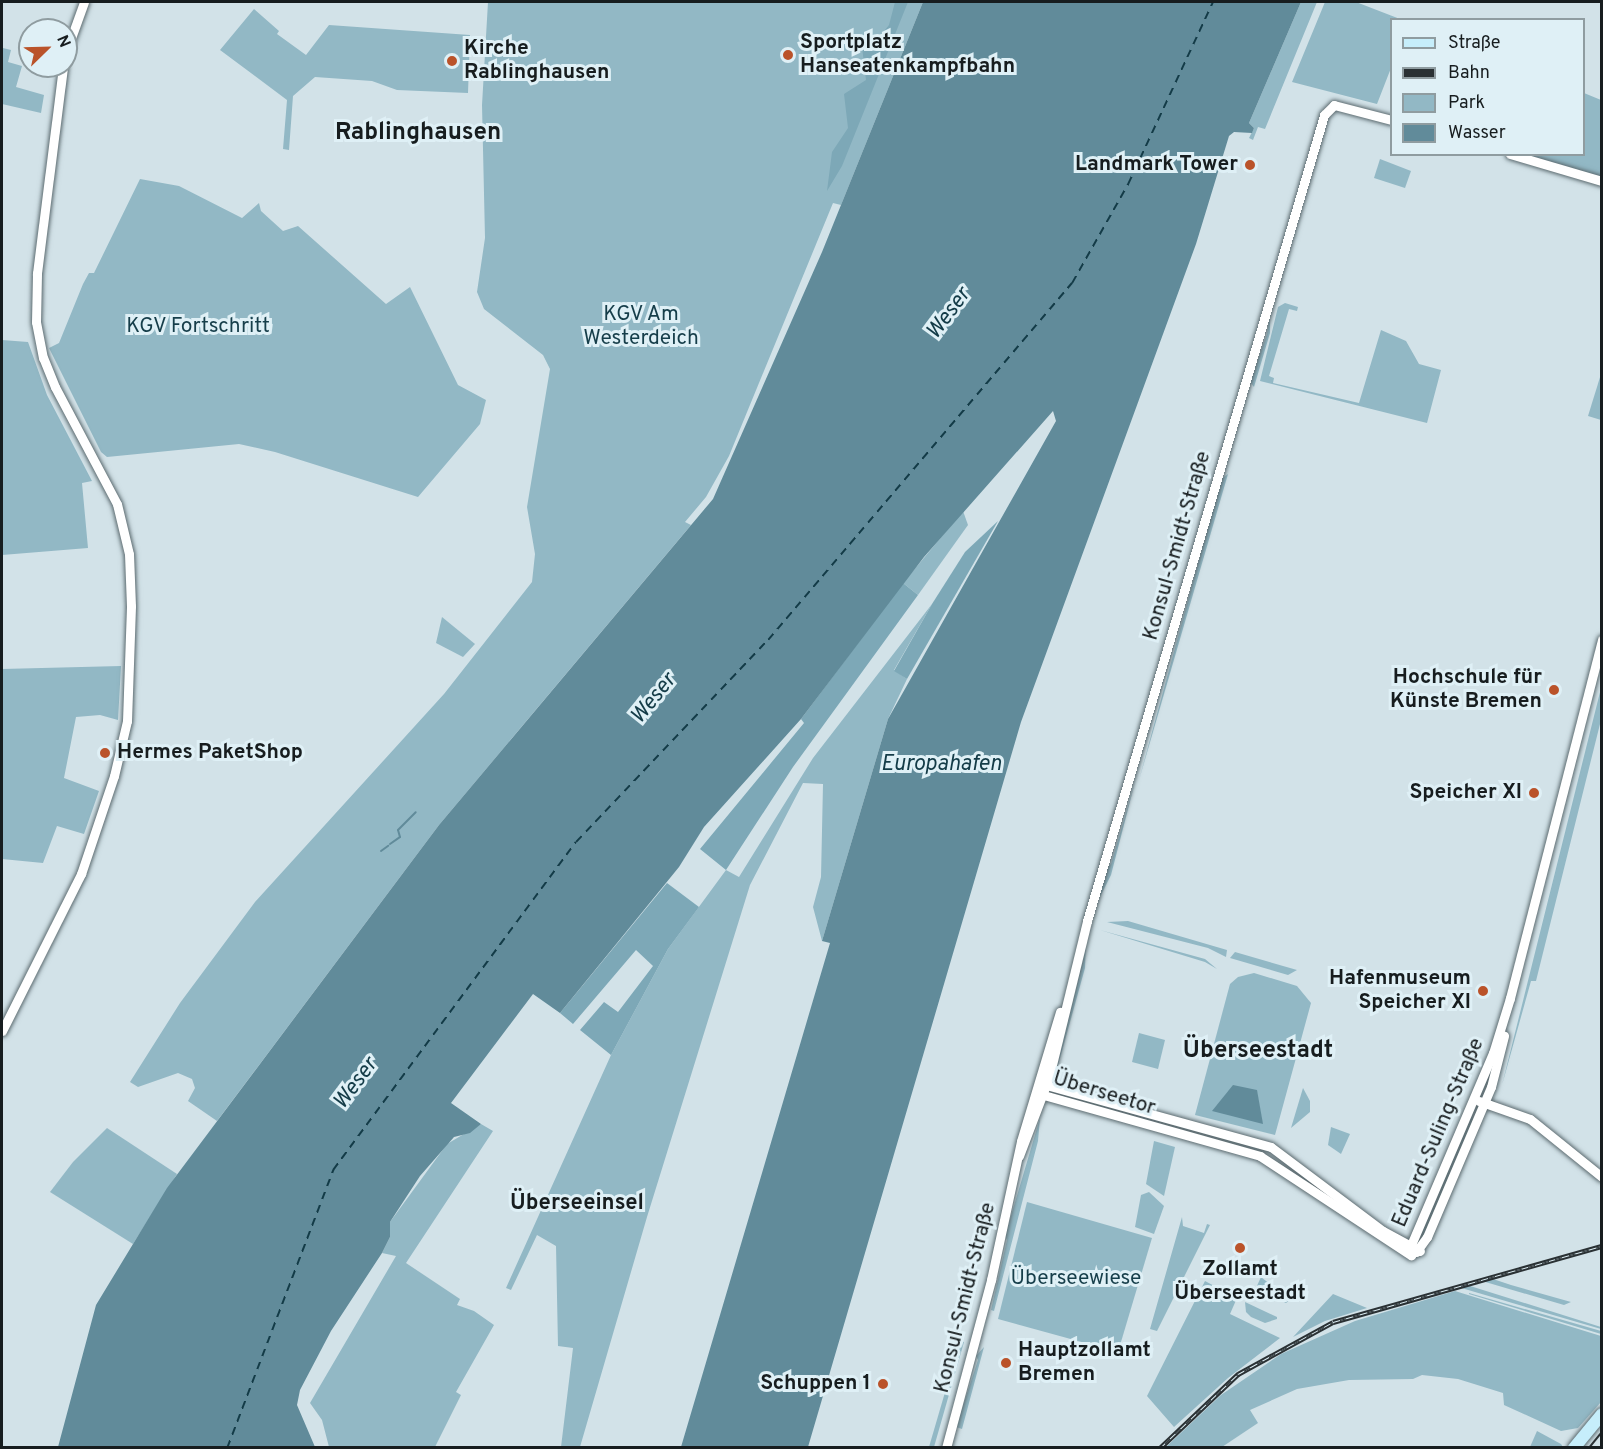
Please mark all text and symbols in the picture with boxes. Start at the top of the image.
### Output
north arrow [18,18,78,78]
legend [1390,18,1585,156]
place label: Sportplatz Hanseatenkampfbahn [800,30,1015,80]
text: Straße [1448,32,1500,55]
text: N [51,33,74,51]
place label: Kirche Rablinghausen [464,36,609,86]
marker: Sportplatz Hanseatenkampfbahn [781,48,795,62]
marker: Kirche Rablinghausen [445,54,459,68]
text: Bahn [1448,62,1490,85]
text: Park [1448,92,1485,115]
district label: Rablinghausen [335,120,501,148]
text: Wasser [1448,122,1506,145]
place label: Landmark Tower [1075,152,1238,178]
marker: Landmark Tower [1243,158,1257,172]
water label: Weser [921,283,977,345]
park label: KGV Am Westerdeich [583,302,699,352]
park label: KGV Fortschritt [126,314,270,340]
street label: Konsul-Smidt-Straße [1139,449,1217,643]
place label: Hochschule für Künste Bremen [1390,665,1542,715]
water label: Weser [626,668,682,730]
marker: Hochschule für Künste Bremen [1547,683,1561,697]
place label: Hermes PaketShop [117,740,303,766]
marker: Hermes PaketShop [98,746,112,760]
water label: Europahafen [881,752,1001,778]
place label: Speicher XI [1409,780,1522,806]
marker: Speicher XI [1527,786,1541,800]
place label: Hafenmuseum Speicher XI [1329,966,1471,1016]
marker: Hafenmuseum Speicher XI [1476,984,1490,998]
street label: Eduard-Suling-Straße [1388,1035,1490,1231]
district label: Überseestadt [1183,1038,1333,1066]
water label: Weser [328,1053,384,1115]
street label: Überseetor [1050,1066,1158,1122]
district label: Überseeinsel [510,1191,644,1217]
street label: Konsul-Smidt-Straße [930,1200,1002,1396]
marker: Zollamt Überseestadt [1233,1241,1247,1255]
place label: Zollamt Überseestadt [1174,1257,1306,1307]
park label: Überseewiese [1011,1266,1141,1292]
place label: Hauptzollamt Bremen [1018,1338,1151,1388]
marker: Hauptzollamt Bremen [999,1356,1013,1370]
place label: Schuppen 1 [760,1371,871,1397]
marker: Schuppen 1 [876,1377,890,1391]

